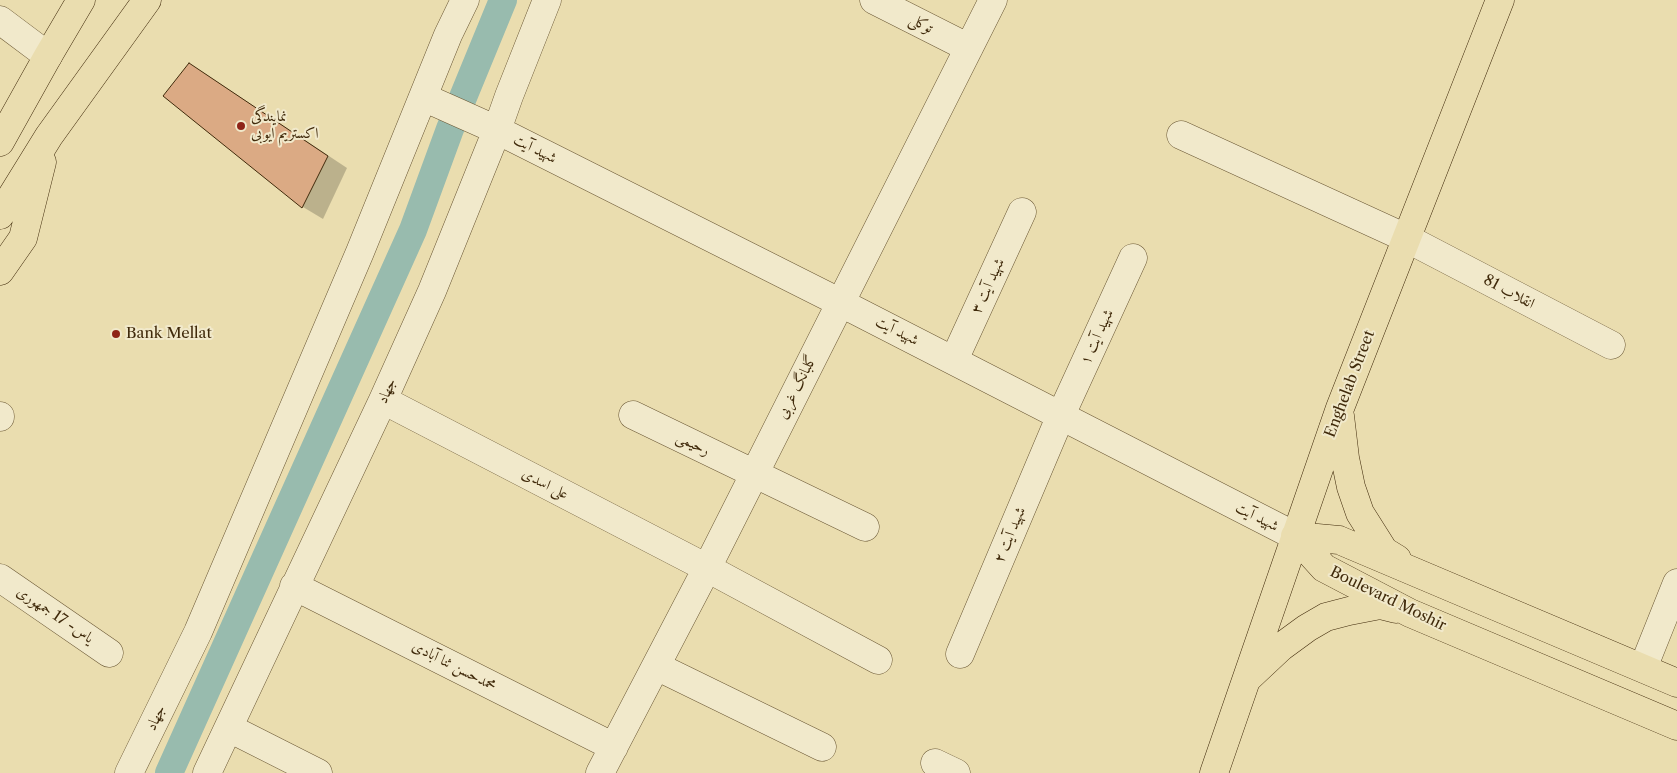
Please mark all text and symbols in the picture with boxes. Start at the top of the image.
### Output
street label: توکلی [906,11,936,37]
place label: نمایندگی اکستریم ایوبی [251,108,319,143]
marker: نمایندگی اکستریم ایوبی [235,120,247,132]
street label: شهید آیت [510,131,560,167]
street label: شهید آیت ۳ [967,256,1009,316]
street label: انقلاب 81 [1480,271,1538,313]
street label: شهید آیت ۱ [1076,307,1118,367]
street label: شهید آیت [872,313,922,349]
place label: Bank Mellat [126,325,212,343]
marker: Bank Mellat [110,328,122,340]
street label: Enghelab Street [1321,328,1379,440]
street label: گلبانگ غربی [773,352,821,422]
street label: جهاد [374,376,400,406]
street label: رحیمی [673,428,713,460]
street label: علی اسدی [519,465,571,503]
street label: شهید آیت [1232,499,1282,535]
street label: شهید آیت ۲ [990,504,1030,566]
street label: Boulevard Moshir [1327,563,1449,635]
street label: یاس- 17 جمهوری [13,583,97,647]
street label: محمدحسن ثنا آبادی [409,637,499,695]
street label: جهاد [142,702,170,734]

